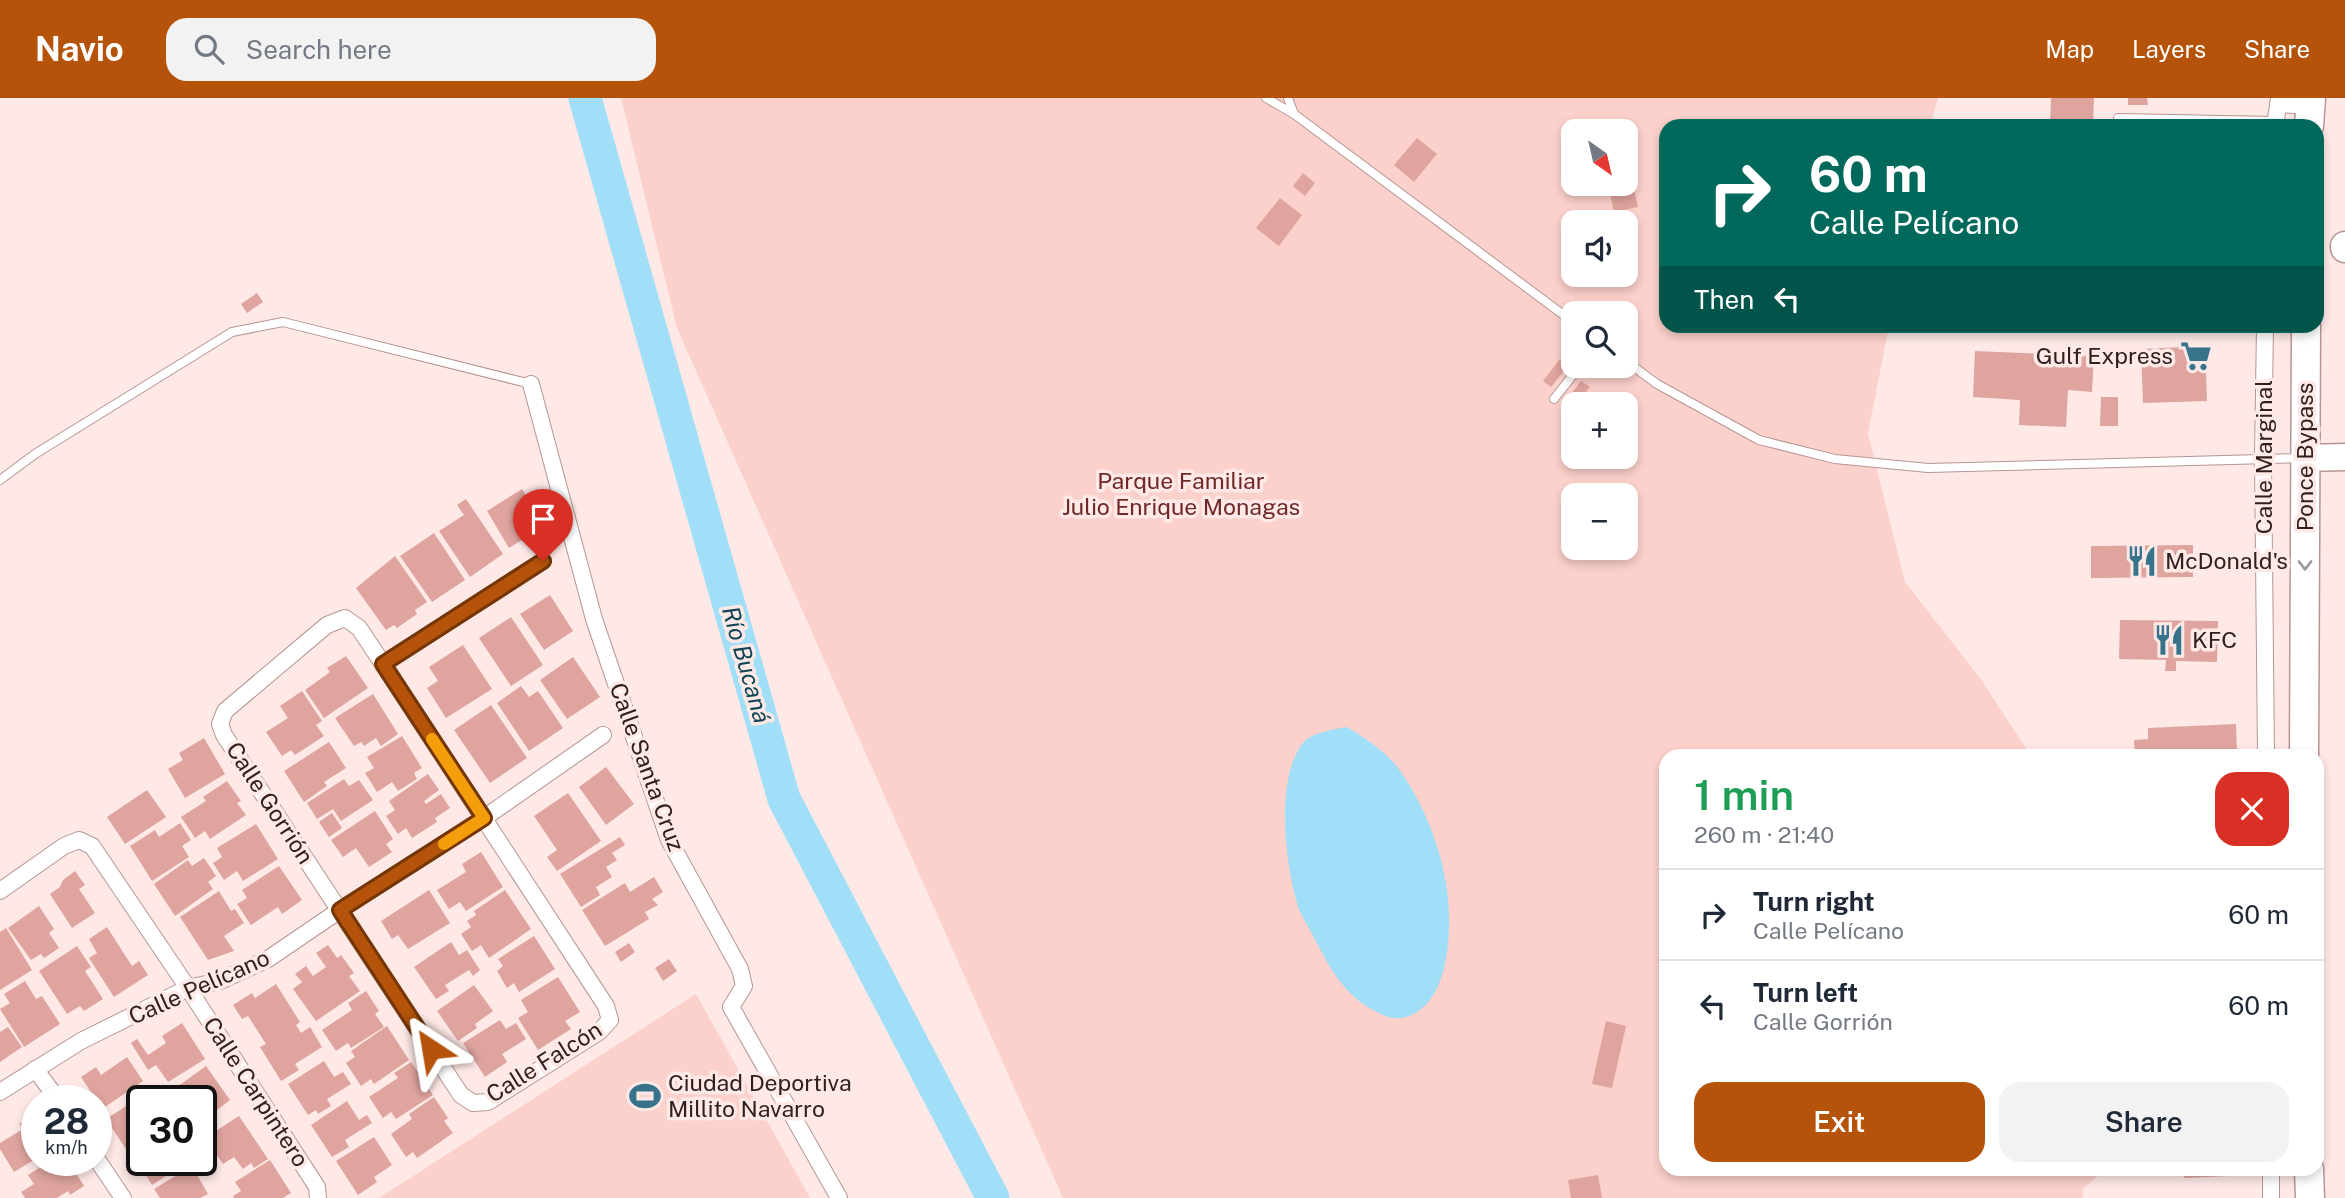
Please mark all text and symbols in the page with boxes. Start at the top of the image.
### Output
search box [166,18,656,81]
text: Navio [35,30,124,68]
icon: search [190,30,228,68]
text: Search here [246,34,392,65]
text: Map [2045,35,2094,63]
text: Layers [2132,35,2206,63]
text: Share [2244,35,2310,63]
north arrow [1561,119,1638,196]
map controls [1561,119,1638,560]
text: 60 m [1809,145,1928,203]
icon: right [1694,147,1785,238]
text: Calle Pelícano [1809,204,2019,241]
button: sound [1561,210,1638,287]
icon: left [1768,280,1806,318]
text: Then [1694,284,1754,315]
button: search [1561,301,1638,378]
supermarket icon: Gulf Express [2179,339,2213,373]
place label: Gulf Express [2036,342,2173,369]
street label: Calle Marginal [2250,380,2277,534]
street label: Ponce Bypass [2291,383,2318,531]
button: + [1561,392,1638,469]
park label: Parque Familiar Julio Enrique Monagas [1062,467,1300,520]
button: − [1561,483,1638,560]
pin [513,489,573,561]
icon: arrive [524,500,562,538]
restaurant icon: McDonald's [2125,544,2159,578]
place label: McDonald's [2165,547,2288,574]
one-way arrow [2297,560,2313,571]
water label: Río Bucaná [717,603,777,727]
restaurant icon: KFC [2152,623,2186,657]
place label: KFC [2192,626,2237,653]
street label: Calle Santa Cruz [604,679,690,855]
street label: Calle Gorrión [221,737,320,869]
text: 1 min [1694,770,1794,819]
button: close [2215,772,2289,846]
text: 260 m · 21:40 [1694,821,1834,848]
text: Turn right [1753,886,1875,917]
icon: right [1694,896,1732,934]
text: 60 m [2228,899,2289,930]
text: Calle Pelícano [1753,917,1904,944]
street label: Calle Pelícano [124,943,273,1030]
text: Turn left [1753,977,1858,1008]
icon: left [1694,987,1732,1025]
text: 60 m [2228,990,2289,1021]
text: Calle Gorrión [1753,1008,1893,1035]
street label: Calle Carpintero [198,1012,315,1172]
position arrow [394,1012,468,1086]
street label: Calle Falcón [481,1015,606,1108]
place label: Ciudad Deportiva Millito Navarro [668,1069,852,1122]
sports icon: Ciudad Deportiva Millito Navarro [628,1079,662,1113]
button: Exit [1694,1082,1985,1162]
button: Share [1999,1082,2289,1162]
speed limit sign: 30 [126,1085,217,1176]
text: 28 [44,1101,89,1142]
text: km/h [45,1137,88,1158]

